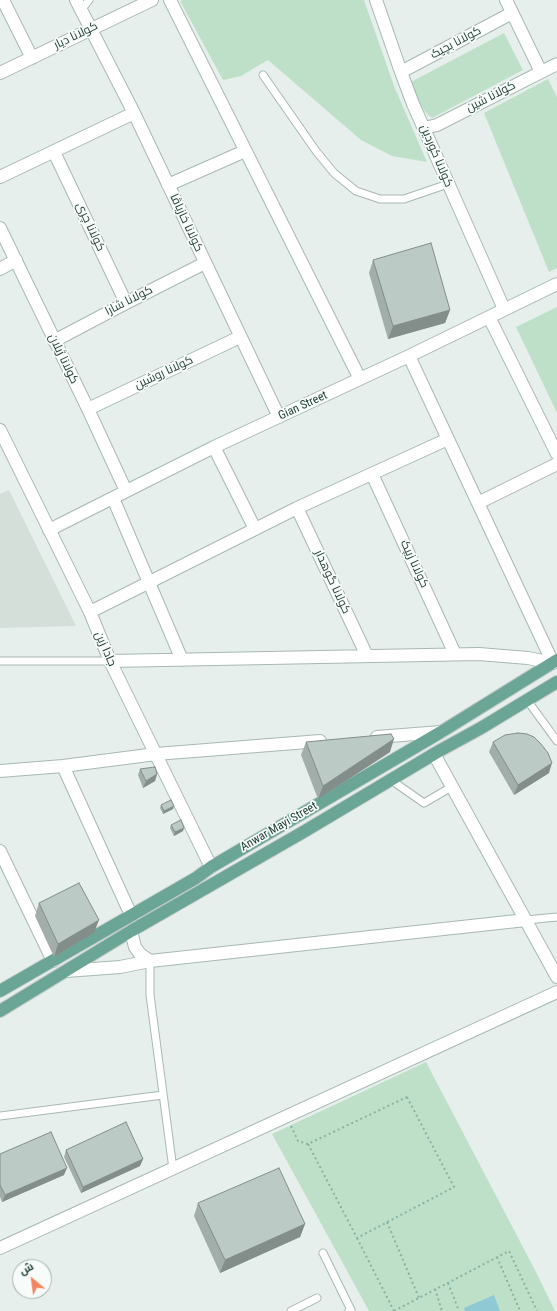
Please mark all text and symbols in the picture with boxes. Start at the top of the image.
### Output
street label: کولانا دیار [52,19,100,53]
street label: کولانا بچیک [428,24,484,62]
street label: کولانا شین [464,78,518,116]
street label: کولانا کوردین [416,123,456,189]
street label: کولانا خازیاڤا [166,192,206,254]
street label: کولانا چری [72,200,108,254]
street label: کولانا شارا [103,283,155,319]
street label: کولانا ژیلان [45,332,81,386]
street label: کولانا روشین [132,353,196,393]
street label: Gian Street [276,388,330,424]
street label: کولانا زیپک [397,538,431,590]
street label: کولانا گوهدار [311,548,353,616]
street label: جادا زین [91,629,119,669]
street label: Anwar Mayi Street [238,799,320,855]
north arrow [12,1259,52,1299]
text: ش [17,1260,36,1278]

